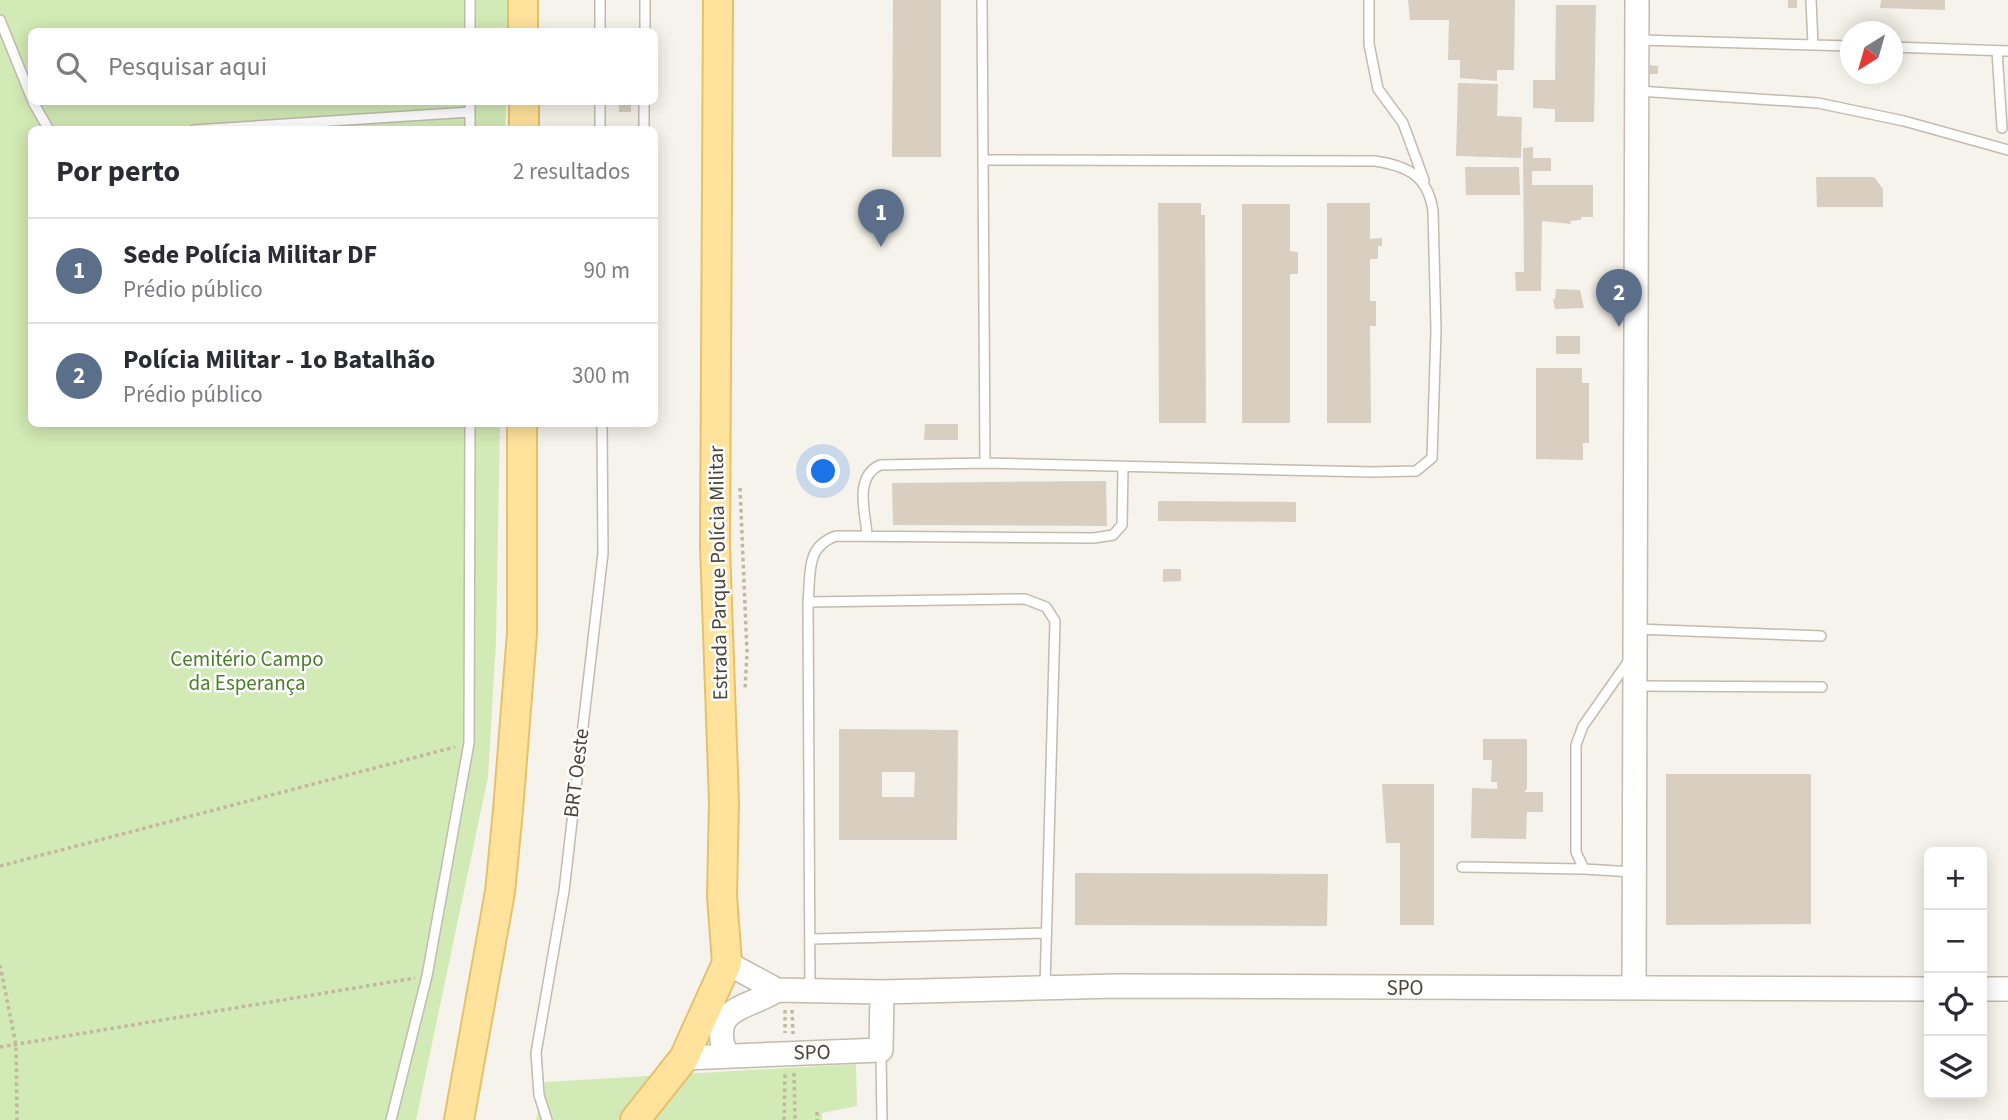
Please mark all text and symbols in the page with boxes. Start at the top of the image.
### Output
north arrow [1840,21,1903,84]
search box [28,28,658,105]
icon: search [52,48,90,86]
text: Pesquisar aqui [108,48,267,85]
text: Por perto [56,150,180,193]
text: 2 resultados [513,155,630,188]
pin: 1 [858,189,904,247]
text: Sede Polícia Militar DF [123,236,377,273]
text: 1 [73,254,85,287]
text: 90 m [583,254,630,287]
pin: 2 [1596,269,1642,327]
text: Prédio público [123,273,263,306]
text: Polícia Militar - 1o Batalhão [123,341,435,378]
text: 2 [73,359,85,392]
text: 300 m [572,359,630,392]
text: Prédio público [123,378,263,411]
street label: Estrada Parque Polícia Militar [701,445,735,701]
your location [806,454,840,488]
park label: Cemitério Campo da Esperança [170,644,324,698]
street label: BRT Oeste [556,727,596,819]
map controls [1924,847,1987,1099]
button: + [1924,847,1987,910]
button: − [1924,910,1987,973]
street label: SPO [1386,973,1424,1003]
button: locate [1924,973,1987,1036]
button: layers [1924,1036,1987,1099]
street label: SPO [793,1037,831,1067]

